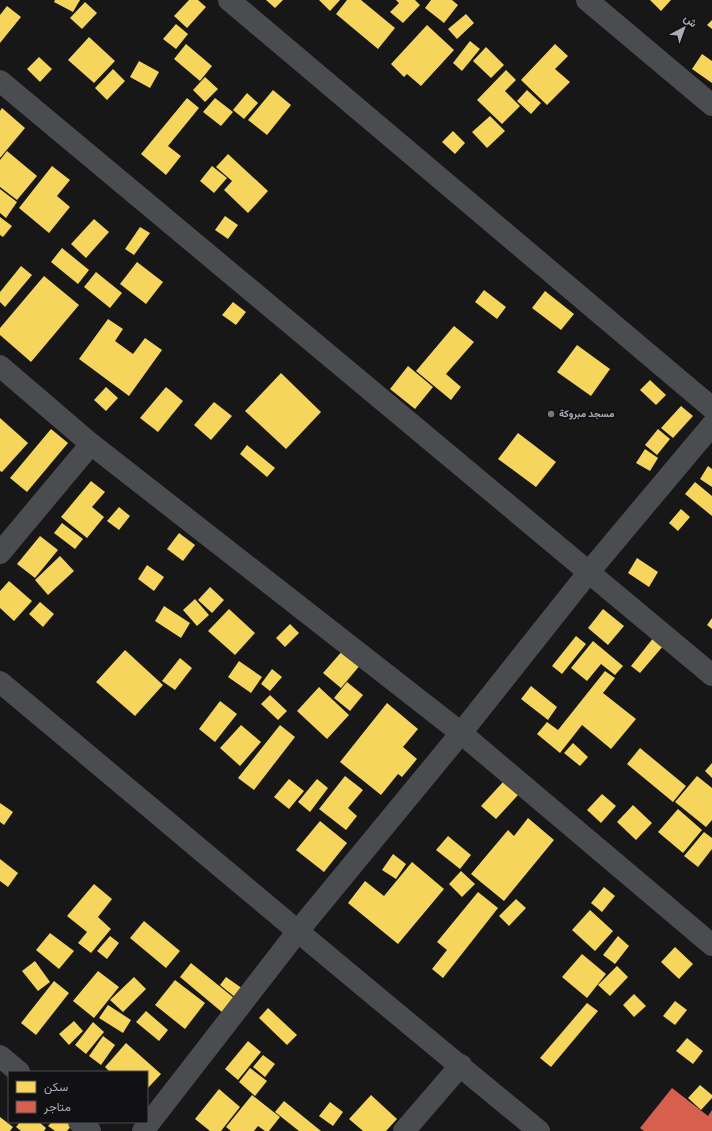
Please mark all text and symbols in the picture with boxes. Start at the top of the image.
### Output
north arrow [664,8,704,48]
text: ش [680,11,700,31]
place label: مسجد مبروكة [559,407,615,421]
marker: مسجد مبروكة [546,409,556,419]
legend [8,1071,148,1123]
text: سكن [44,1079,68,1096]
text: متاجر [43,1099,71,1116]

